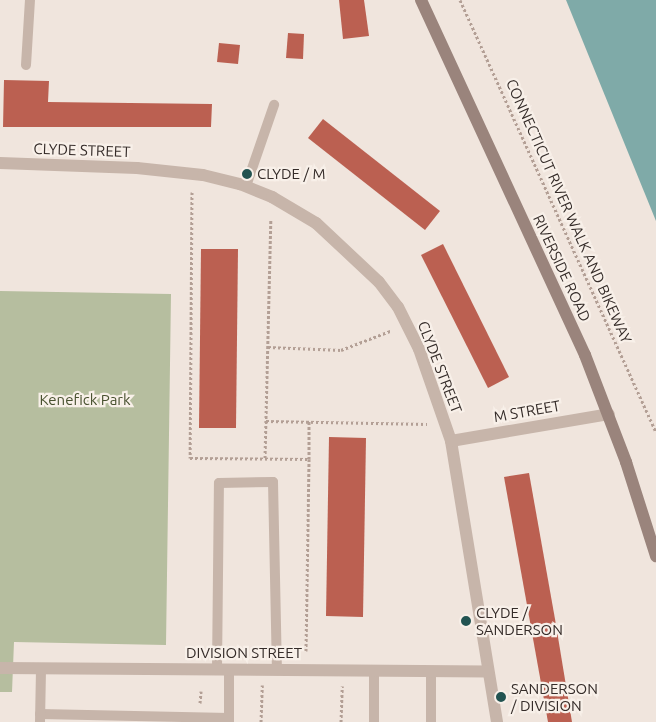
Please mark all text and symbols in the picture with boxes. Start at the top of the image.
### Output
street label: CONNECTICUT RIVER WALK AND BIKEWAY [502,76,636,346]
street label: CLYDE STREET [33,139,131,161]
place label: CLYDE / M [257,165,325,183]
marker: CLYDE / M [241,168,253,180]
street label: RIVERSIDE ROAD [529,212,595,324]
street label: CLYDE STREET [414,318,466,416]
park label: Kenefick Park [39,391,131,409]
street label: M STREET [492,396,562,426]
place label: CLYDE / SANDERSON [476,603,563,638]
marker: CLYDE / SANDERSON [460,615,472,627]
street label: DIVISION STREET [186,644,302,662]
place label: SANDERSON / DIVISION [511,679,598,714]
marker: SANDERSON / DIVISION [495,691,507,703]

